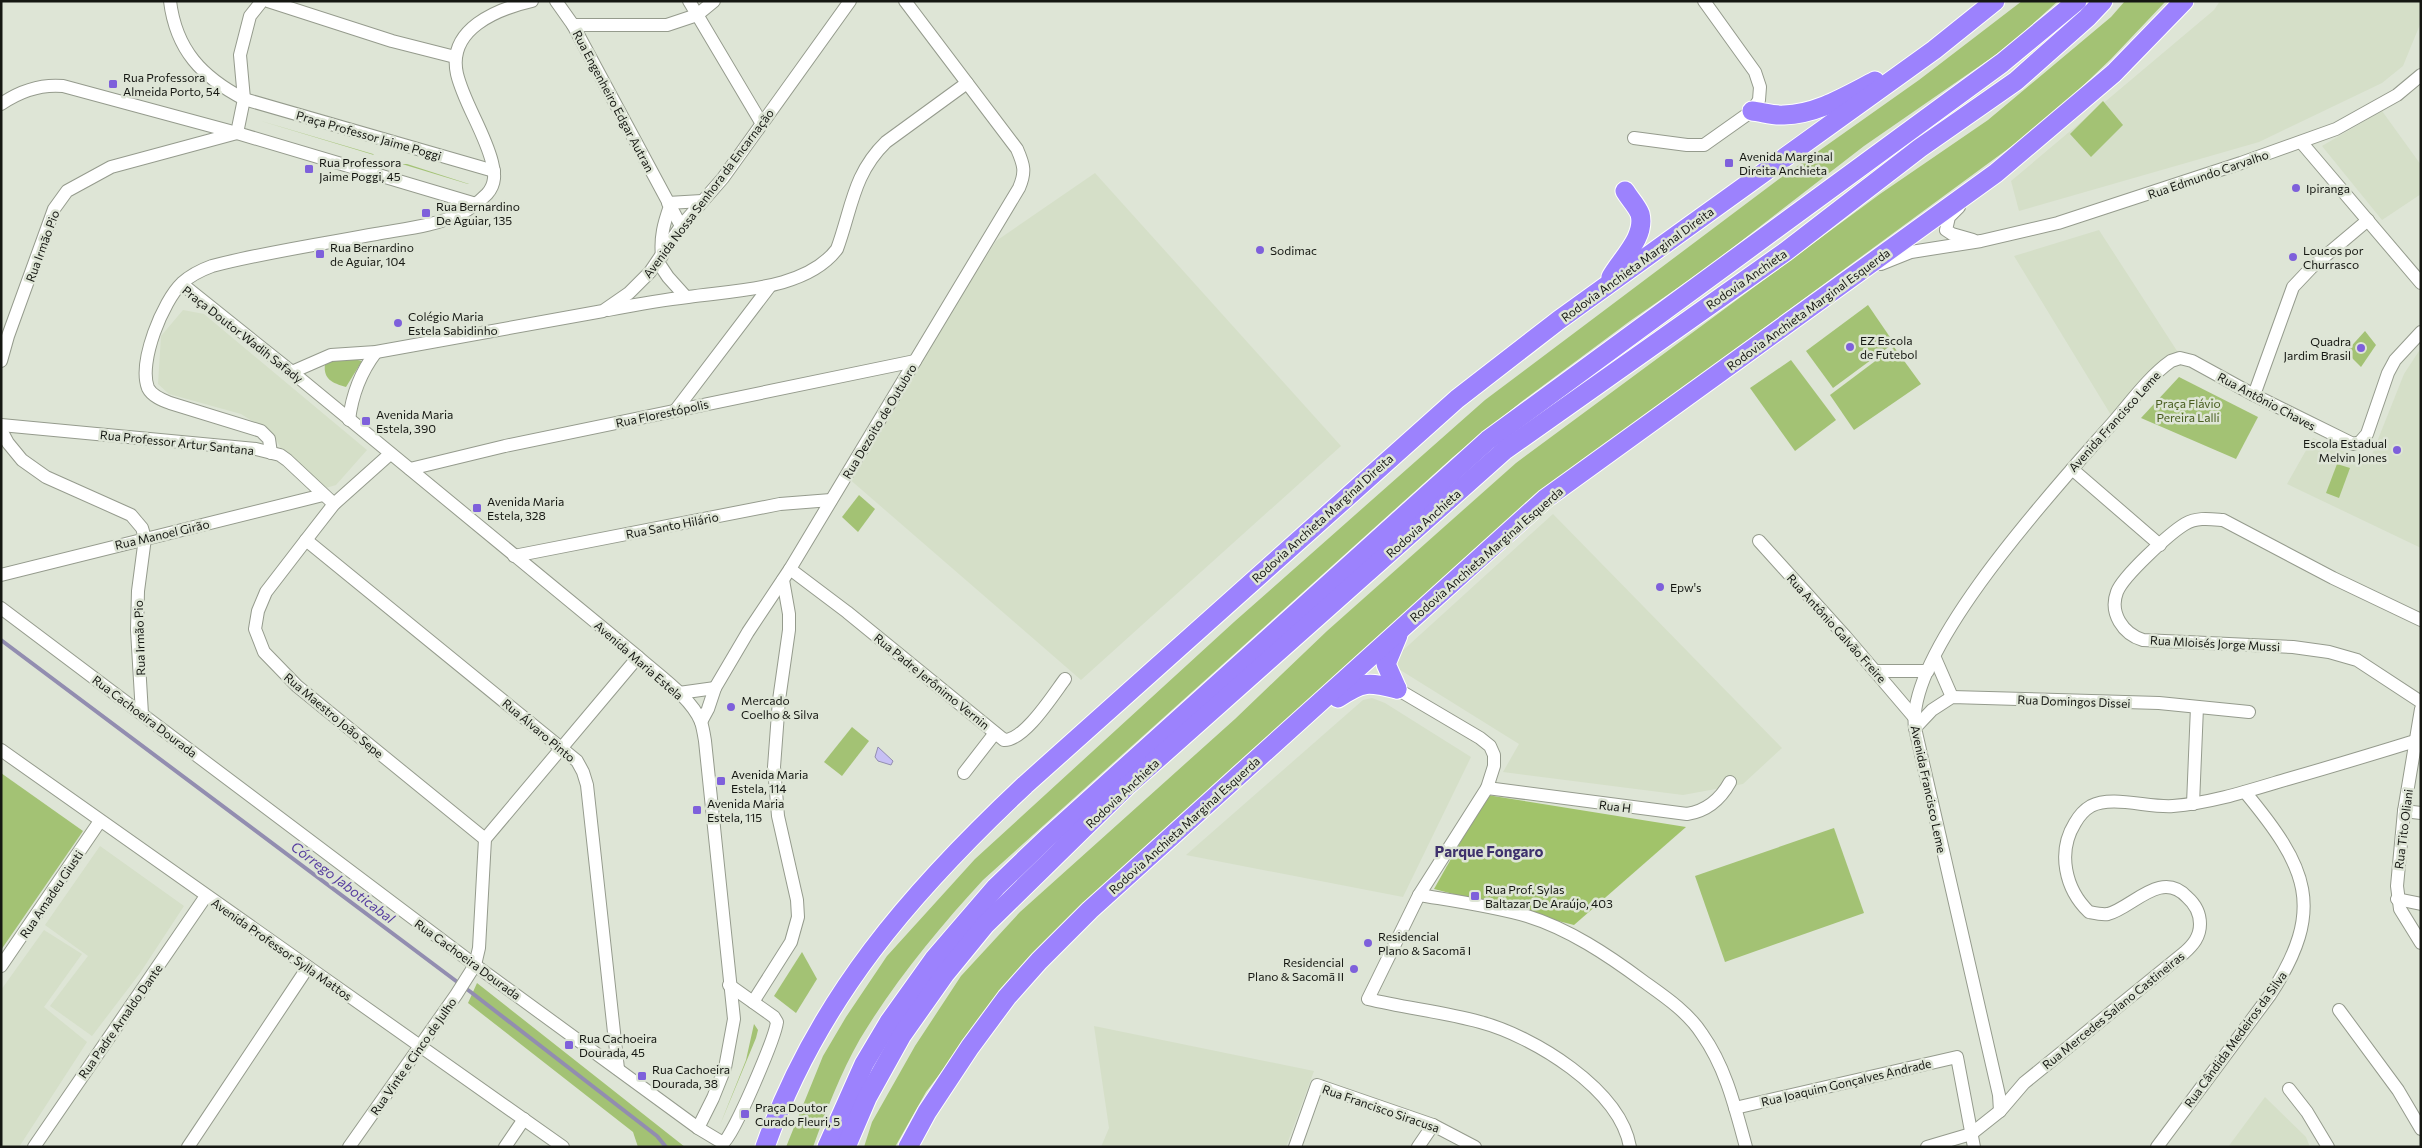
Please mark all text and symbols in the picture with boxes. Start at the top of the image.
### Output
street label: Rua Engenheiro Edgar Autran [571,28,657,174]
place label: Rua Professora Almeida Porto, 54 [123,70,220,98]
marker: Rua Professora Almeida Porto, 54 [107,78,119,90]
street label: Avenida Nossa Senhora da Encarnação [640,106,776,280]
street label: Praça Professor Jaime Poggi [294,108,443,163]
street label: Rua Edmundo Carvalho [2146,147,2270,201]
place label: Avenida Marginal Direita Anchieta [1739,149,1833,177]
place label: Rua Professora Jaime Poggi, 45 [319,155,401,184]
marker: Avenida Marginal Direita Anchieta [1723,157,1735,169]
marker: Rua Professora Jaime Poggi, 45 [303,163,315,175]
place label: Ipiranga [2306,181,2350,195]
marker: Ipiranga [2290,182,2302,194]
place label: Rua Bernardino De Aguiar, 135 [436,199,520,227]
street label: Rodovia Anchieta Marginal Direita [1558,204,1716,324]
marker: Rua Bernardino De Aguiar, 135 [420,207,432,219]
street label: Rua Irmão Pio [23,208,61,284]
place label: Rua Bernardino de Aguiar, 104 [330,240,414,268]
place label: Sodimac [1270,243,1317,257]
place label: Loucos por Churrasco [2303,243,2364,271]
marker: Sodimac [1254,244,1266,256]
street label: Rodovia Anchieta Marginal Esquerda [1724,245,1892,373]
street label: Rodovia Anchieta [1703,246,1789,312]
marker: Rua Bernardino de Aguiar, 104 [314,248,326,260]
marker: Loucos por Churrasco [2287,251,2299,263]
street label: Praça Doutor Wadih Safady [180,283,306,385]
place label: Colégio Maria Estela Sabidinho [408,309,498,337]
marker: Colégio Maria Estela Sabidinho [392,317,404,329]
place label: EZ Escola de Futebol [1860,333,1917,361]
place label: Quadra Jardim Brasil [2284,334,2351,363]
marker: EZ Escola de Futebol [1844,341,1856,353]
marker: Quadra Jardim Brasil [2355,342,2367,354]
street label: Rua Dezoito de Outubro [839,361,919,481]
street label: Avenida Francisco Leme [2065,368,2163,474]
street label: Rua Antônio Chaves [2216,369,2318,433]
street label: Rua Florestópolis [614,396,710,430]
park label: Praça Flávio Pereira Lalli [2155,396,2221,424]
place label: Avenida Maria Estela, 390 [376,407,453,435]
marker: Avenida Maria Estela, 390 [360,415,372,427]
street label: Rua Professor Artur Santana [99,427,255,457]
place label: Escola Estadual Melvin Jones [2303,436,2387,465]
marker: Escola Estadual Melvin Jones [2391,444,2403,456]
street label: Rodovia Anchieta Marginal Direita [1249,451,1395,585]
street label: Rodovia Anchieta Marginal Esquerda [1407,484,1565,624]
street label: Rodovia Anchieta [1383,486,1463,560]
place label: Avenida Maria Estela, 328 [487,494,564,522]
marker: Avenida Maria Estela, 328 [471,502,483,514]
street label: Rua Santo Hilário [624,509,720,541]
street label: Rua Manoel Girão [113,516,211,552]
street label: Rua Antônio Galvão Freire [1785,571,1889,685]
place label: Epw's [1670,580,1702,594]
marker: Epw's [1654,581,1666,593]
street label: Rua Irmão Pio [131,600,147,676]
street label: Avenida Maria Estela [592,618,686,702]
street label: Rua Padre Jerônimo Vernin [871,630,992,733]
street label: Rua Mloisés Jorge Mussi [2150,633,2280,654]
street label: Rua Maestro João Sepe [281,670,386,761]
street label: Rua Cachoeira Dourada [90,672,200,760]
street label: Rua Domingos Dissei [2017,692,2131,710]
place label: Mercado Coelho & Silva [741,693,819,721]
street label: Rua Álvaro Pinto [500,696,578,764]
marker: Mercado Coelho & Silva [725,701,737,713]
street label: Avenida Francisco Leme [1909,724,1949,854]
street label: Rodovia Anchieta Marginal Esquerda [1106,753,1262,897]
street label: Rodovia Anchieta [1082,755,1162,831]
place label: Avenida Maria Estela, 114 [731,767,808,795]
marker: Avenida Maria Estela, 114 [715,775,727,787]
street label: Rua Tito Oliani [2391,788,2415,870]
place label: Avenida Maria Estela, 115 [707,796,784,824]
street label: Rua H [1598,797,1632,815]
marker: Avenida Maria Estela, 115 [691,804,703,816]
water label: Córrego Jaboticabal [288,837,399,927]
district label: Parque Fongaro [1435,842,1543,860]
street label: Rua Amadeu Giusti [17,848,85,940]
place label: Rua Prof. Sylas Baltazar De Araújo, 403 [1485,882,1613,910]
marker: Rua Prof. Sylas Baltazar De Araújo, 403 [1469,890,1481,902]
street label: Avenida Professor Sylla Mattos [209,895,355,1003]
street label: Rua Cachoeira Dourada [412,916,524,1002]
place label: Residencial Plano & Sacomã I [1378,929,1471,957]
marker: Residencial Plano & Sacomã I [1362,937,1374,949]
street label: Rua Mercedes Salano Castineiras [2039,948,2187,1072]
place label: Residencial Plano & Sacomã II [1248,955,1344,983]
street label: Rua Padre Arnaldo Dante [75,961,165,1081]
marker: Residencial Plano & Sacomã II [1348,963,1360,975]
street label: Rua Cândida Medeiros da Silva [2181,968,2289,1110]
street label: Rua Vinte e Cinco de Julho [367,995,460,1118]
place label: Rua Cachoeira Dourada, 45 [579,1031,657,1059]
marker: Rua Cachoeira Dourada, 45 [563,1039,575,1051]
street label: Rua Joaquim Gonçalves Andrade [1760,1056,1933,1109]
place label: Rua Cachoeira Dourada, 38 [652,1062,730,1090]
marker: Rua Cachoeira Dourada, 38 [636,1070,648,1082]
street label: Rua Francisco Siracusa [1321,1081,1441,1135]
place label: Praça Doutor Curado Fleuri, 5 [755,1100,840,1128]
marker: Praça Doutor Curado Fleuri, 5 [739,1108,751,1120]

